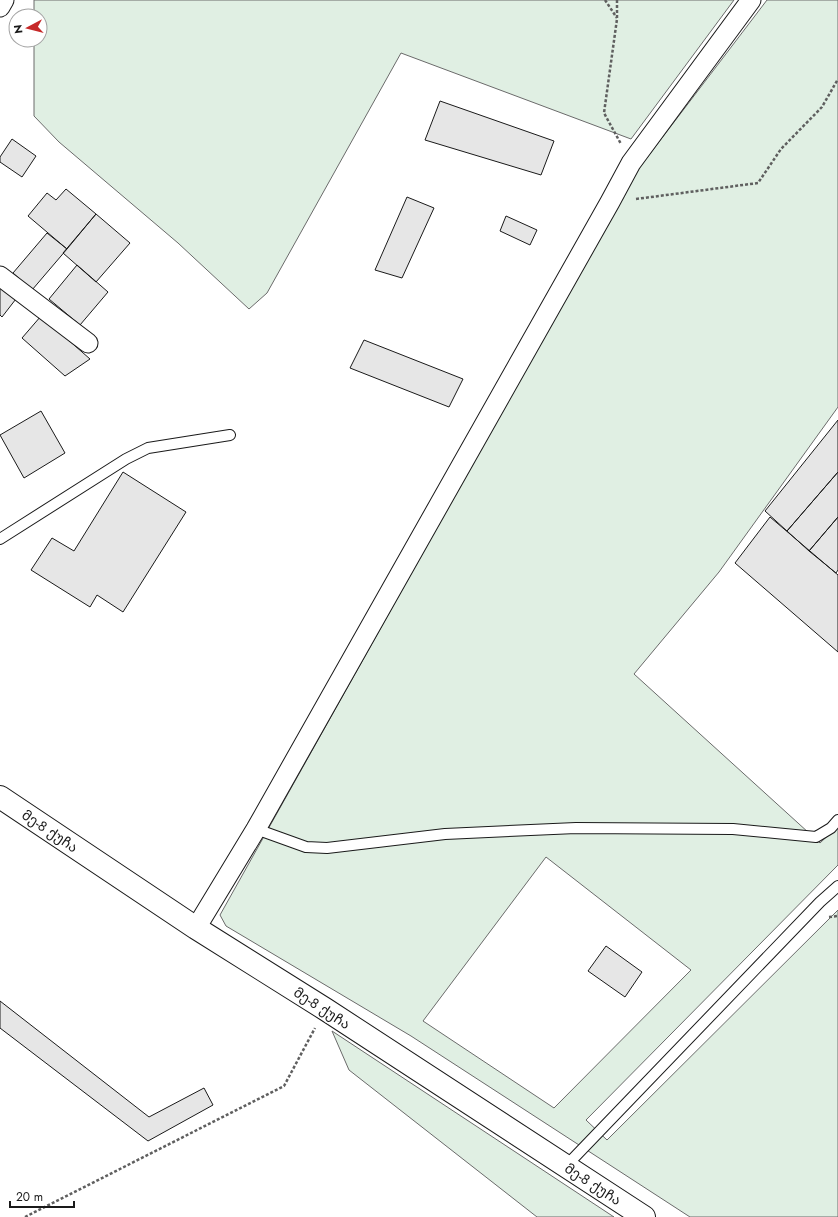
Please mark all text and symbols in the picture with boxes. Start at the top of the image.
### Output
north arrow [8,8,48,48]
text: N [10,24,27,35]
street label: მე-8 ქუჩა [18,805,82,857]
street label: მე-8 ქუჩა [290,982,354,1034]
street label: მე-8 ქუჩა [561,1158,625,1210]
scale bar [10,1183,74,1209]
text: 20 m [16,1188,43,1206]

